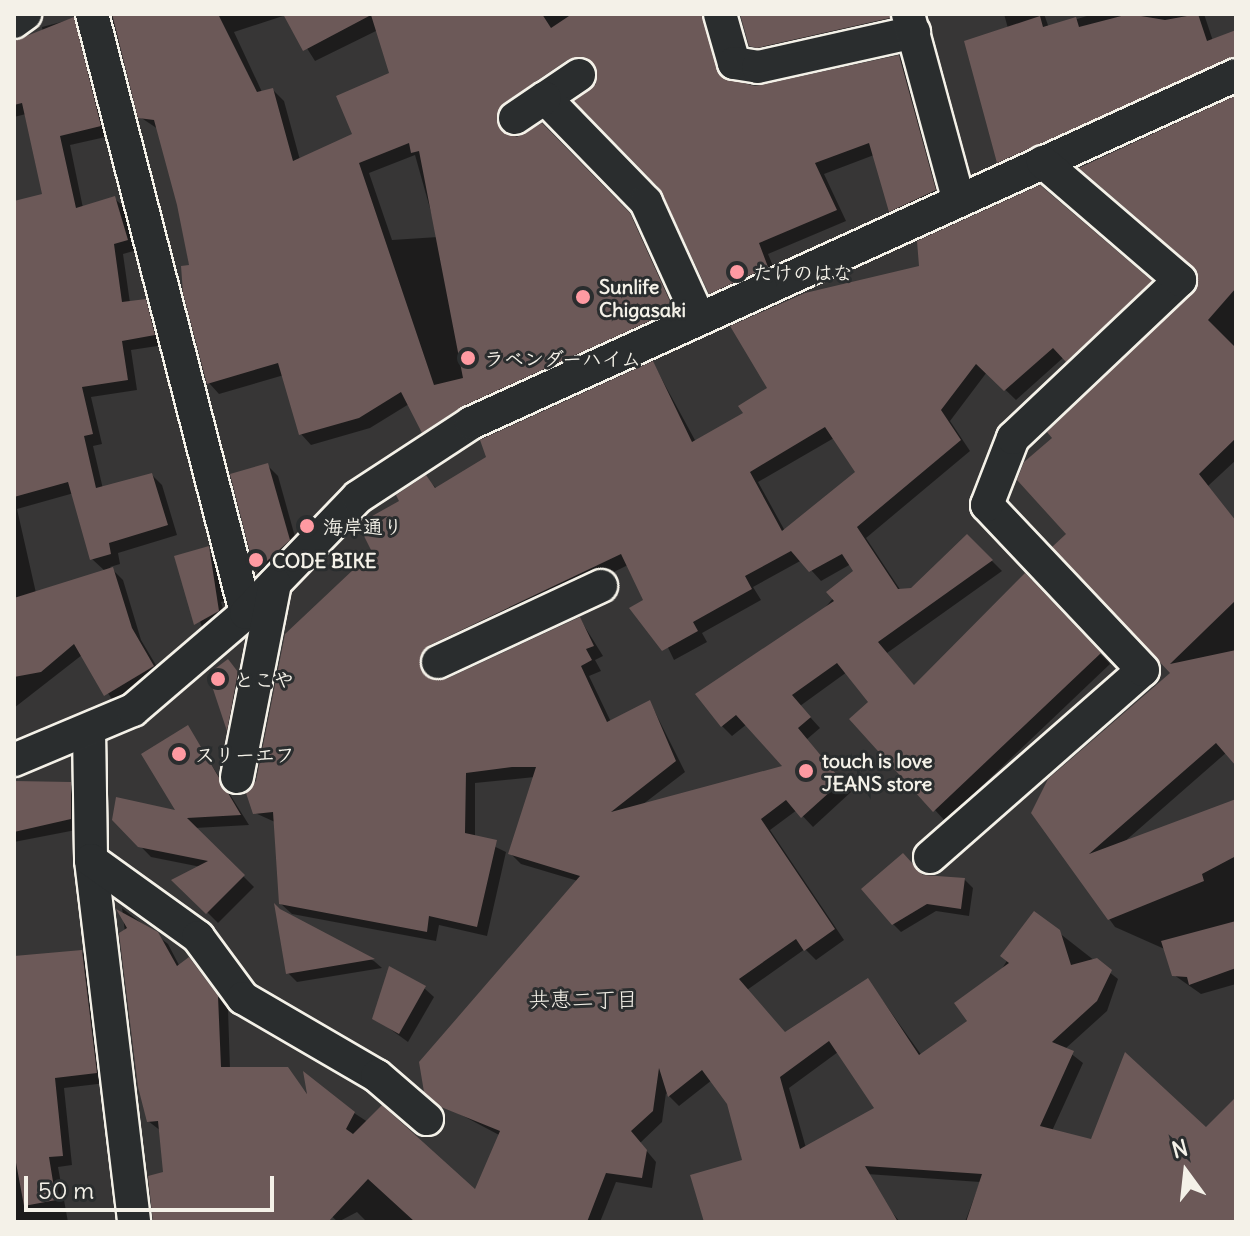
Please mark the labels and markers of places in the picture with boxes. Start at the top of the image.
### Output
place label: たけのはな [753,260,853,284]
marker: たけのはな [728,263,746,281]
place label: Sunlife Chigasaki [599,274,686,321]
marker: Sunlife Chigasaki [574,288,592,306]
place label: ラベンダーハイム [484,346,642,370]
marker: ラベンダーハイム [459,349,477,367]
place label: 海岸通り [323,514,403,538]
marker: 海岸通り [298,517,316,535]
place label: CODE BIKE [272,548,377,572]
marker: CODE BIKE [247,551,265,569]
place label: とこや [234,667,294,691]
marker: とこや [209,670,227,688]
place label: スリーエフ [195,742,295,766]
marker: スリーエフ [170,745,188,763]
place label: touch is love JEANS store [822,748,933,795]
marker: touch is love JEANS store [797,762,815,780]

